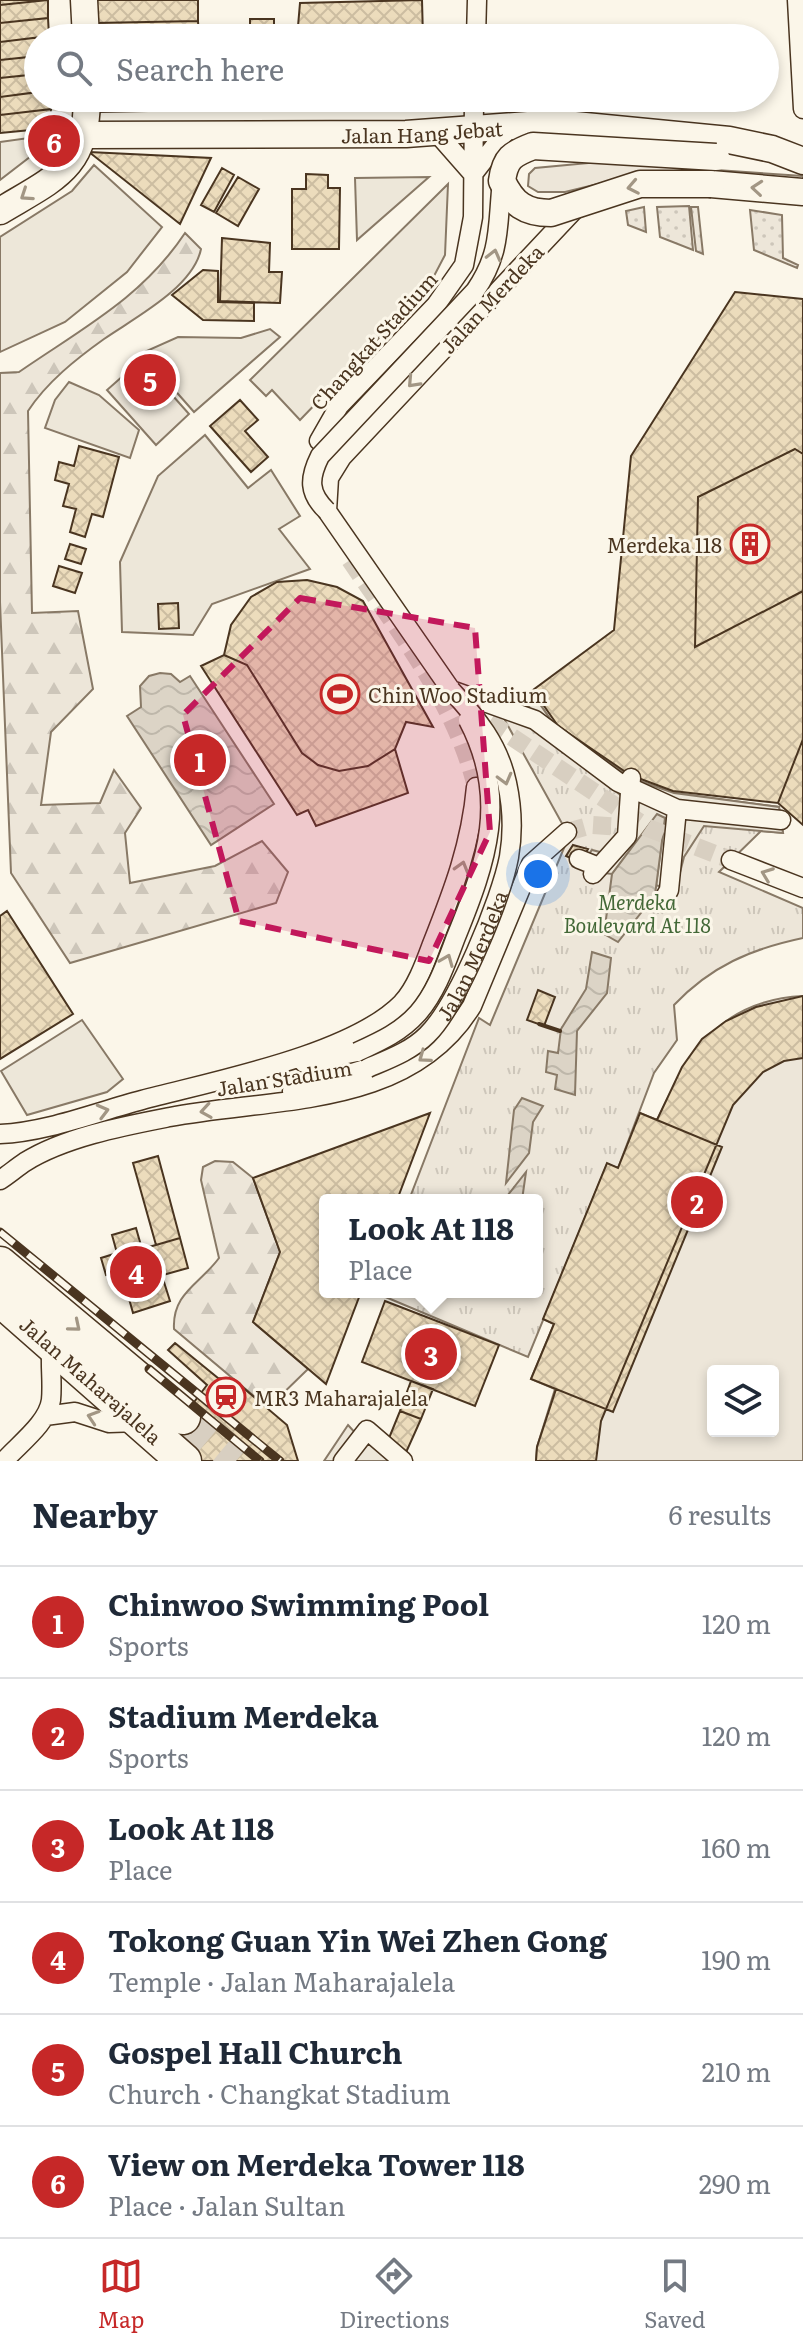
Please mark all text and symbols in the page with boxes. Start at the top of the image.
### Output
search box [24,24,779,112]
icon: search [52,46,96,90]
text: Search here [116,46,284,90]
pin: 6 [28,111,80,171]
street label: Jalan Hang Jebat [341,112,504,149]
one-way arrow [626,177,640,194]
one-way arrow [750,180,763,197]
one-way arrow [20,185,35,200]
street label: Jalan Merdeka [432,236,550,359]
one-way arrow [484,248,501,262]
street label: Changkat Stadium [302,264,444,416]
pin: 5 [124,350,176,410]
one-way arrow [408,372,422,387]
building icon: Merdeka 118 [729,523,771,565]
place label: Merdeka 118 [607,529,722,559]
sports icon: Chin Woo Stadium [319,673,361,715]
place label: Chin Woo Stadium [368,679,548,709]
pin: 1 [174,730,226,790]
one-way arrow [495,772,512,786]
your location [518,854,558,894]
one-way arrow [453,860,469,874]
one-way arrow [761,867,775,884]
street label: Jalan Merdeka [428,886,514,1026]
park label: Merdeka Boulevard At 118 [563,886,711,939]
one-way arrow [437,954,454,968]
one-way arrow [418,1047,432,1062]
street label: Jalan Stadium [214,1051,354,1103]
one-way arrow [199,1102,213,1119]
one-way arrow [96,1103,110,1120]
pin: 2 [671,1172,723,1232]
popup [319,1194,543,1298]
text: Look At 118 [348,1205,514,1249]
pin: 4 [110,1242,162,1302]
text: Place [348,1249,413,1288]
street label: Jalan Maharajalela [14,1309,169,1451]
one-way arrow [66,1316,81,1331]
pin: 3 [405,1324,457,1384]
map controls [707,1365,779,1437]
button: layers [707,1365,779,1437]
station icon: MR3 Maharajalela [205,1376,247,1418]
place label: MR3 Maharajalela [254,1382,429,1412]
one-way arrow [87,1410,101,1426]
text: Nearby [32,1488,158,1538]
text: 6 results [668,1494,771,1533]
text: Chinwoo Swimming Pool [108,1581,489,1625]
text: 1 [53,1603,63,1642]
text: 120 m [702,1603,771,1642]
text: Sports [108,1625,189,1664]
text: Stadium Merdeka [108,1693,379,1737]
text: 2 [51,1715,65,1754]
text: 120 m [702,1715,771,1754]
text: Sports [108,1737,189,1776]
text: Look At 118 [108,1805,274,1849]
text: 3 [51,1827,65,1866]
text: 160 m [701,1827,771,1866]
text: Place [108,1849,173,1888]
text: Tokong Guan Yin Wei Zhen Gong [108,1917,607,1961]
text: 4 [50,1939,66,1978]
text: 190 m [701,1939,771,1978]
text: Temple · Jalan Maharajalela [108,1961,455,2000]
text: Gospel Hall Church [108,2029,403,2073]
text: 5 [51,2051,65,2090]
text: 210 m [702,2051,771,2090]
text: Church · Changkat Stadium [108,2073,451,2112]
text: View on Merdeka Tower 118 [108,2141,525,2185]
text: 6 [50,2163,66,2202]
text: 290 m [699,2163,771,2202]
text: Place · Jalan Sultan [108,2185,345,2224]
tab: Map [97,2254,144,2335]
tab: Directions [339,2254,449,2335]
tab: Saved [644,2254,706,2335]

